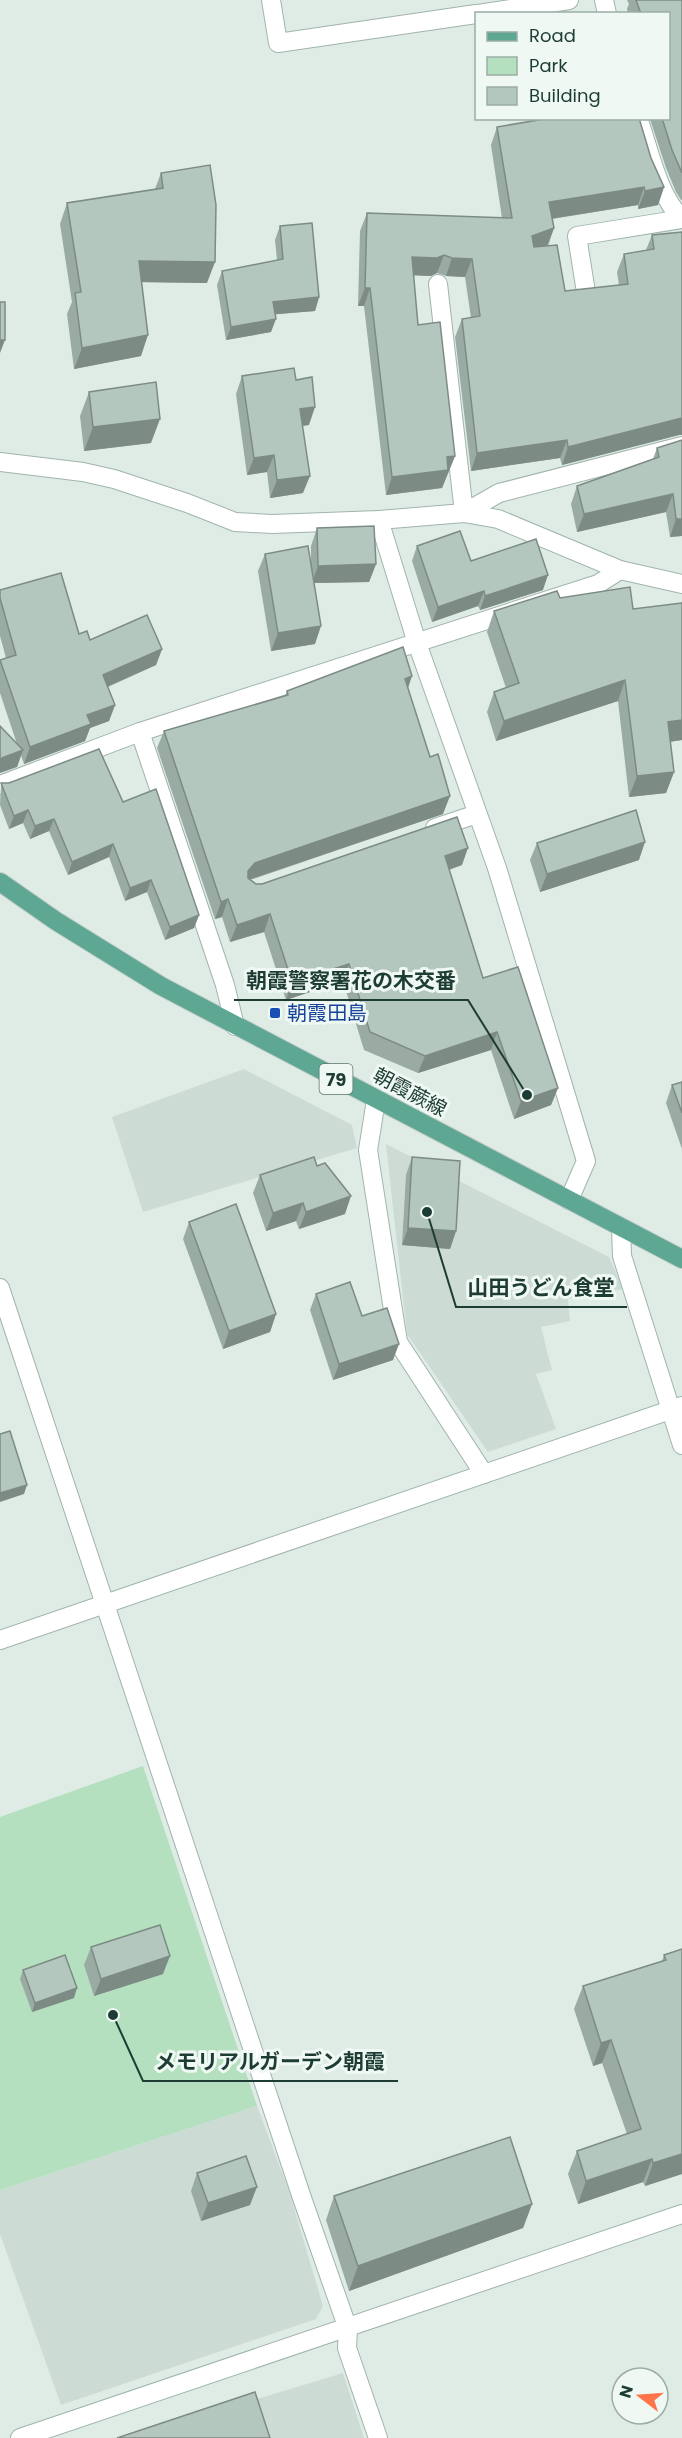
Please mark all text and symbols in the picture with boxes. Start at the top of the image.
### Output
legend [475,12,670,120]
text: Road [529,23,576,48]
text: Park [529,53,568,78]
text: Building [529,83,601,108]
callout: 朝霞警察署花の木交番 [234,961,468,1000]
text: 朝霞警察署花の木交番 [246,966,456,995]
place label: 朝霞田島 [287,999,367,1027]
marker: 朝霞田島 [268,1006,282,1020]
street label: 朝霞蕨線 [368,1061,452,1123]
road number: 79 [320,1064,352,1094]
callout: 山田うどん食堂 [456,1268,627,1307]
text: 山田うどん食堂 [468,1273,615,1302]
callout: メモリアルガーデン朝霞 [143,2042,398,2081]
text: メモリアルガーデン朝霞 [155,2047,385,2076]
north arrow [610,2366,670,2426]
text: N [613,2383,639,2401]

